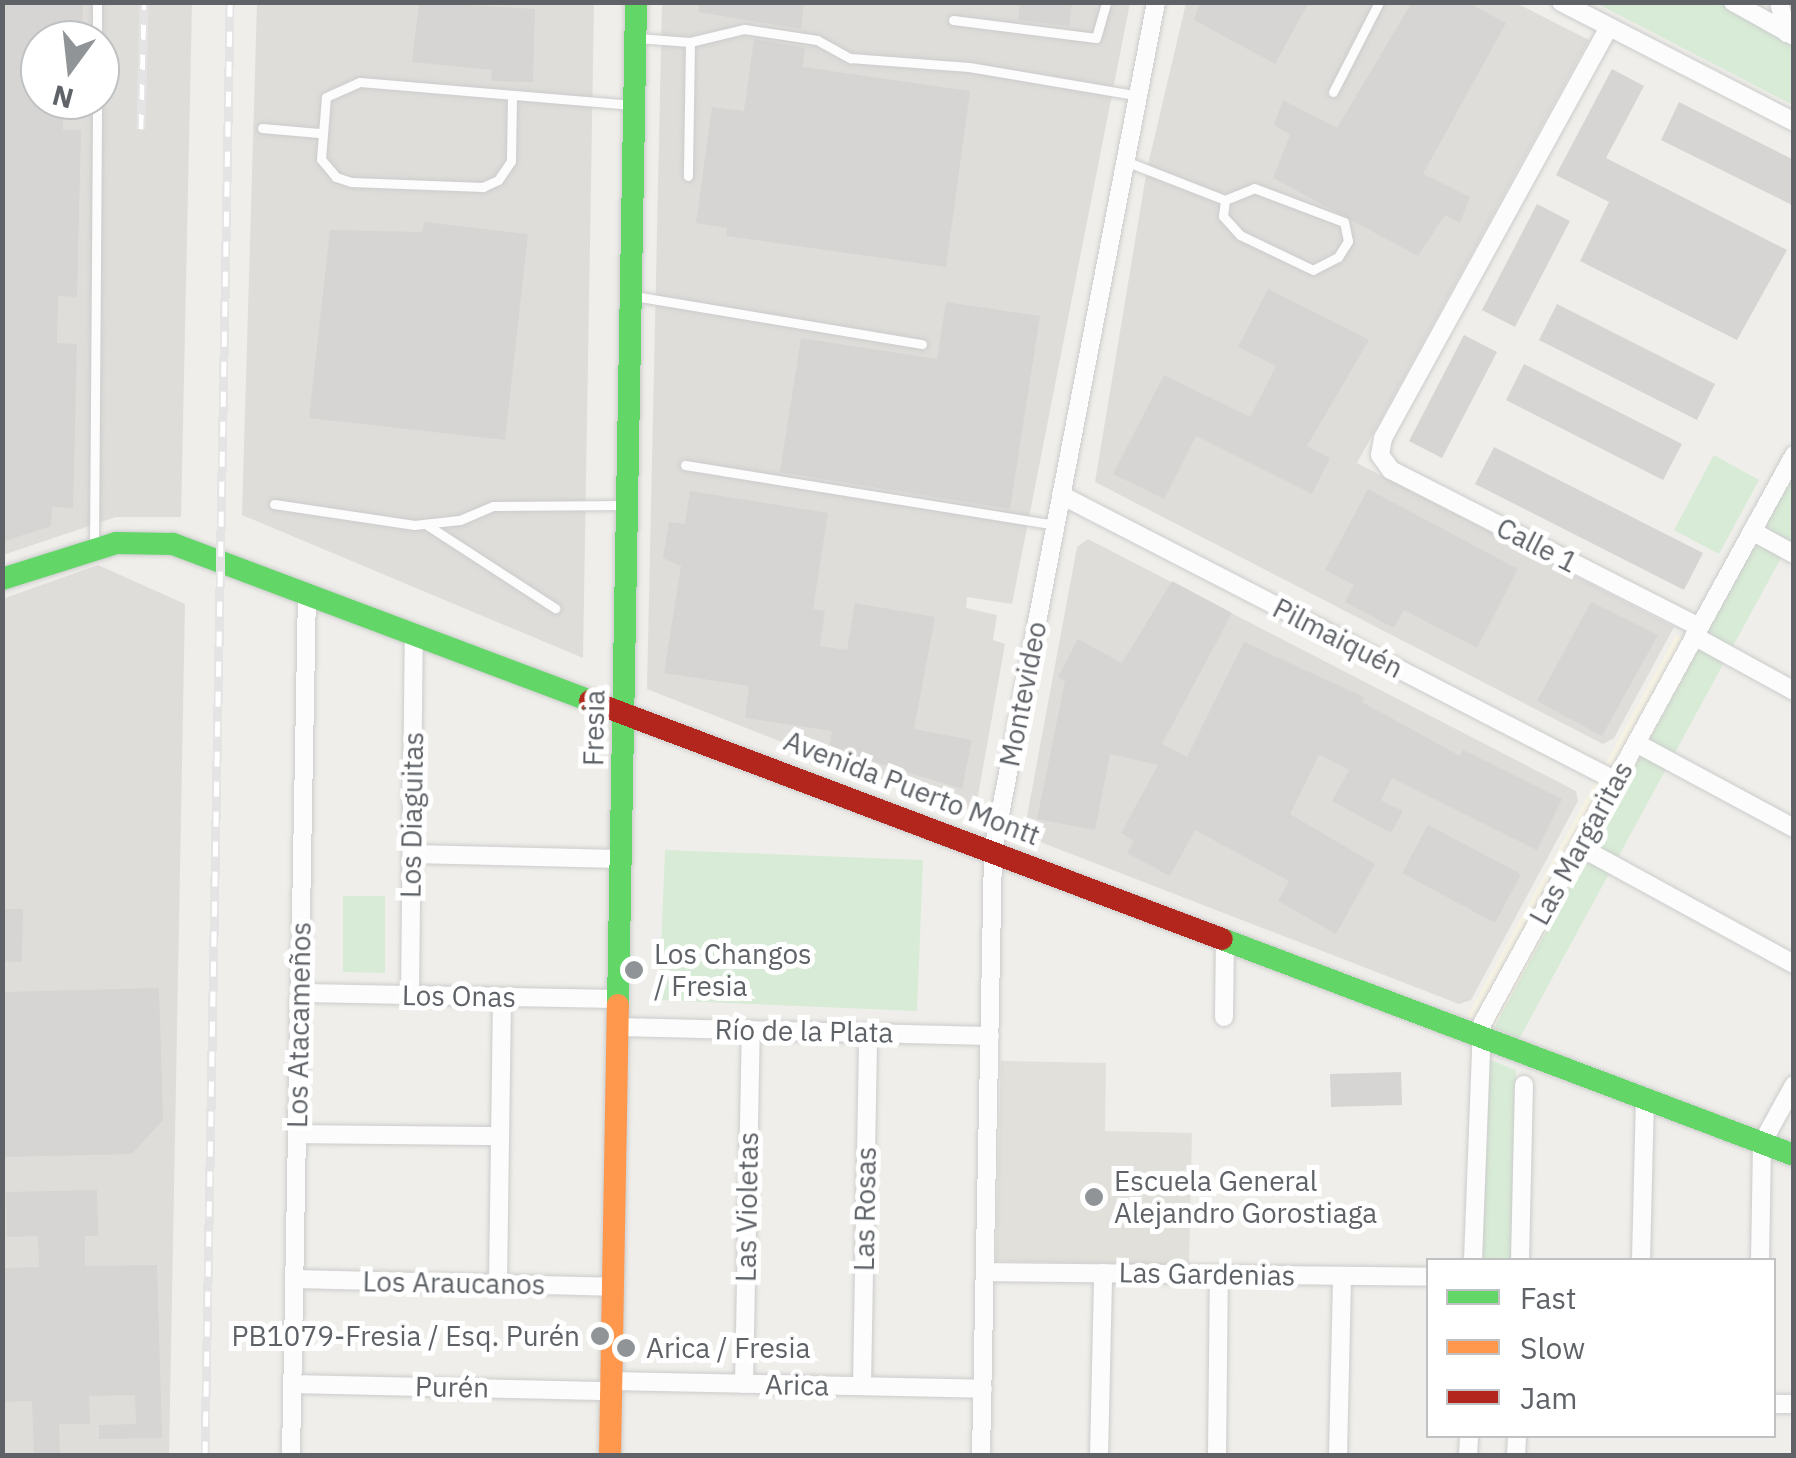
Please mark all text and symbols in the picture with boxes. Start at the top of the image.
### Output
north arrow [20,20,120,120]
text: N [48,77,77,118]
street label: Calle 1 [1491,510,1583,580]
street label: Pilmaiquén [1267,591,1409,685]
street label: Montevideo [992,619,1054,769]
street label: Fresia [577,690,611,766]
street label: Avenida Puerto Montt [779,724,1045,852]
street label: Los Diaguitas [394,732,430,898]
street label: Las Margaritas [1522,755,1640,931]
street label: Los Atacameños [280,922,318,1128]
place label: Los Changos / Fresia [654,937,812,1003]
marker: Los Changos / Fresia [623,959,645,981]
street label: Los Onas [402,978,516,1014]
street label: Río de la Plata [714,1013,894,1049]
street label: Las Violetas [729,1132,765,1282]
street label: Las Rosas [847,1146,883,1272]
place label: Escuela General Alejandro Gorostiaga [1114,1164,1377,1230]
marker: Escuela General Alejandro Gorostiaga [1083,1186,1105,1208]
street label: Las Gardenias [1118,1256,1296,1292]
legend [1426,1258,1776,1438]
street label: Los Araucanos [362,1265,546,1301]
text: Fast [1520,1278,1577,1317]
place label: PB1079-Fresia / Esq. Purén [232,1319,580,1353]
marker: PB1079-Fresia / Esq. Purén [589,1325,611,1347]
text: Slow [1520,1328,1585,1367]
place label: Arica / Fresia [646,1331,810,1365]
marker: Arica / Fresia [615,1337,637,1359]
street label: Arica [765,1368,829,1402]
street label: Purén [415,1370,489,1404]
text: Jam [1520,1378,1578,1417]

